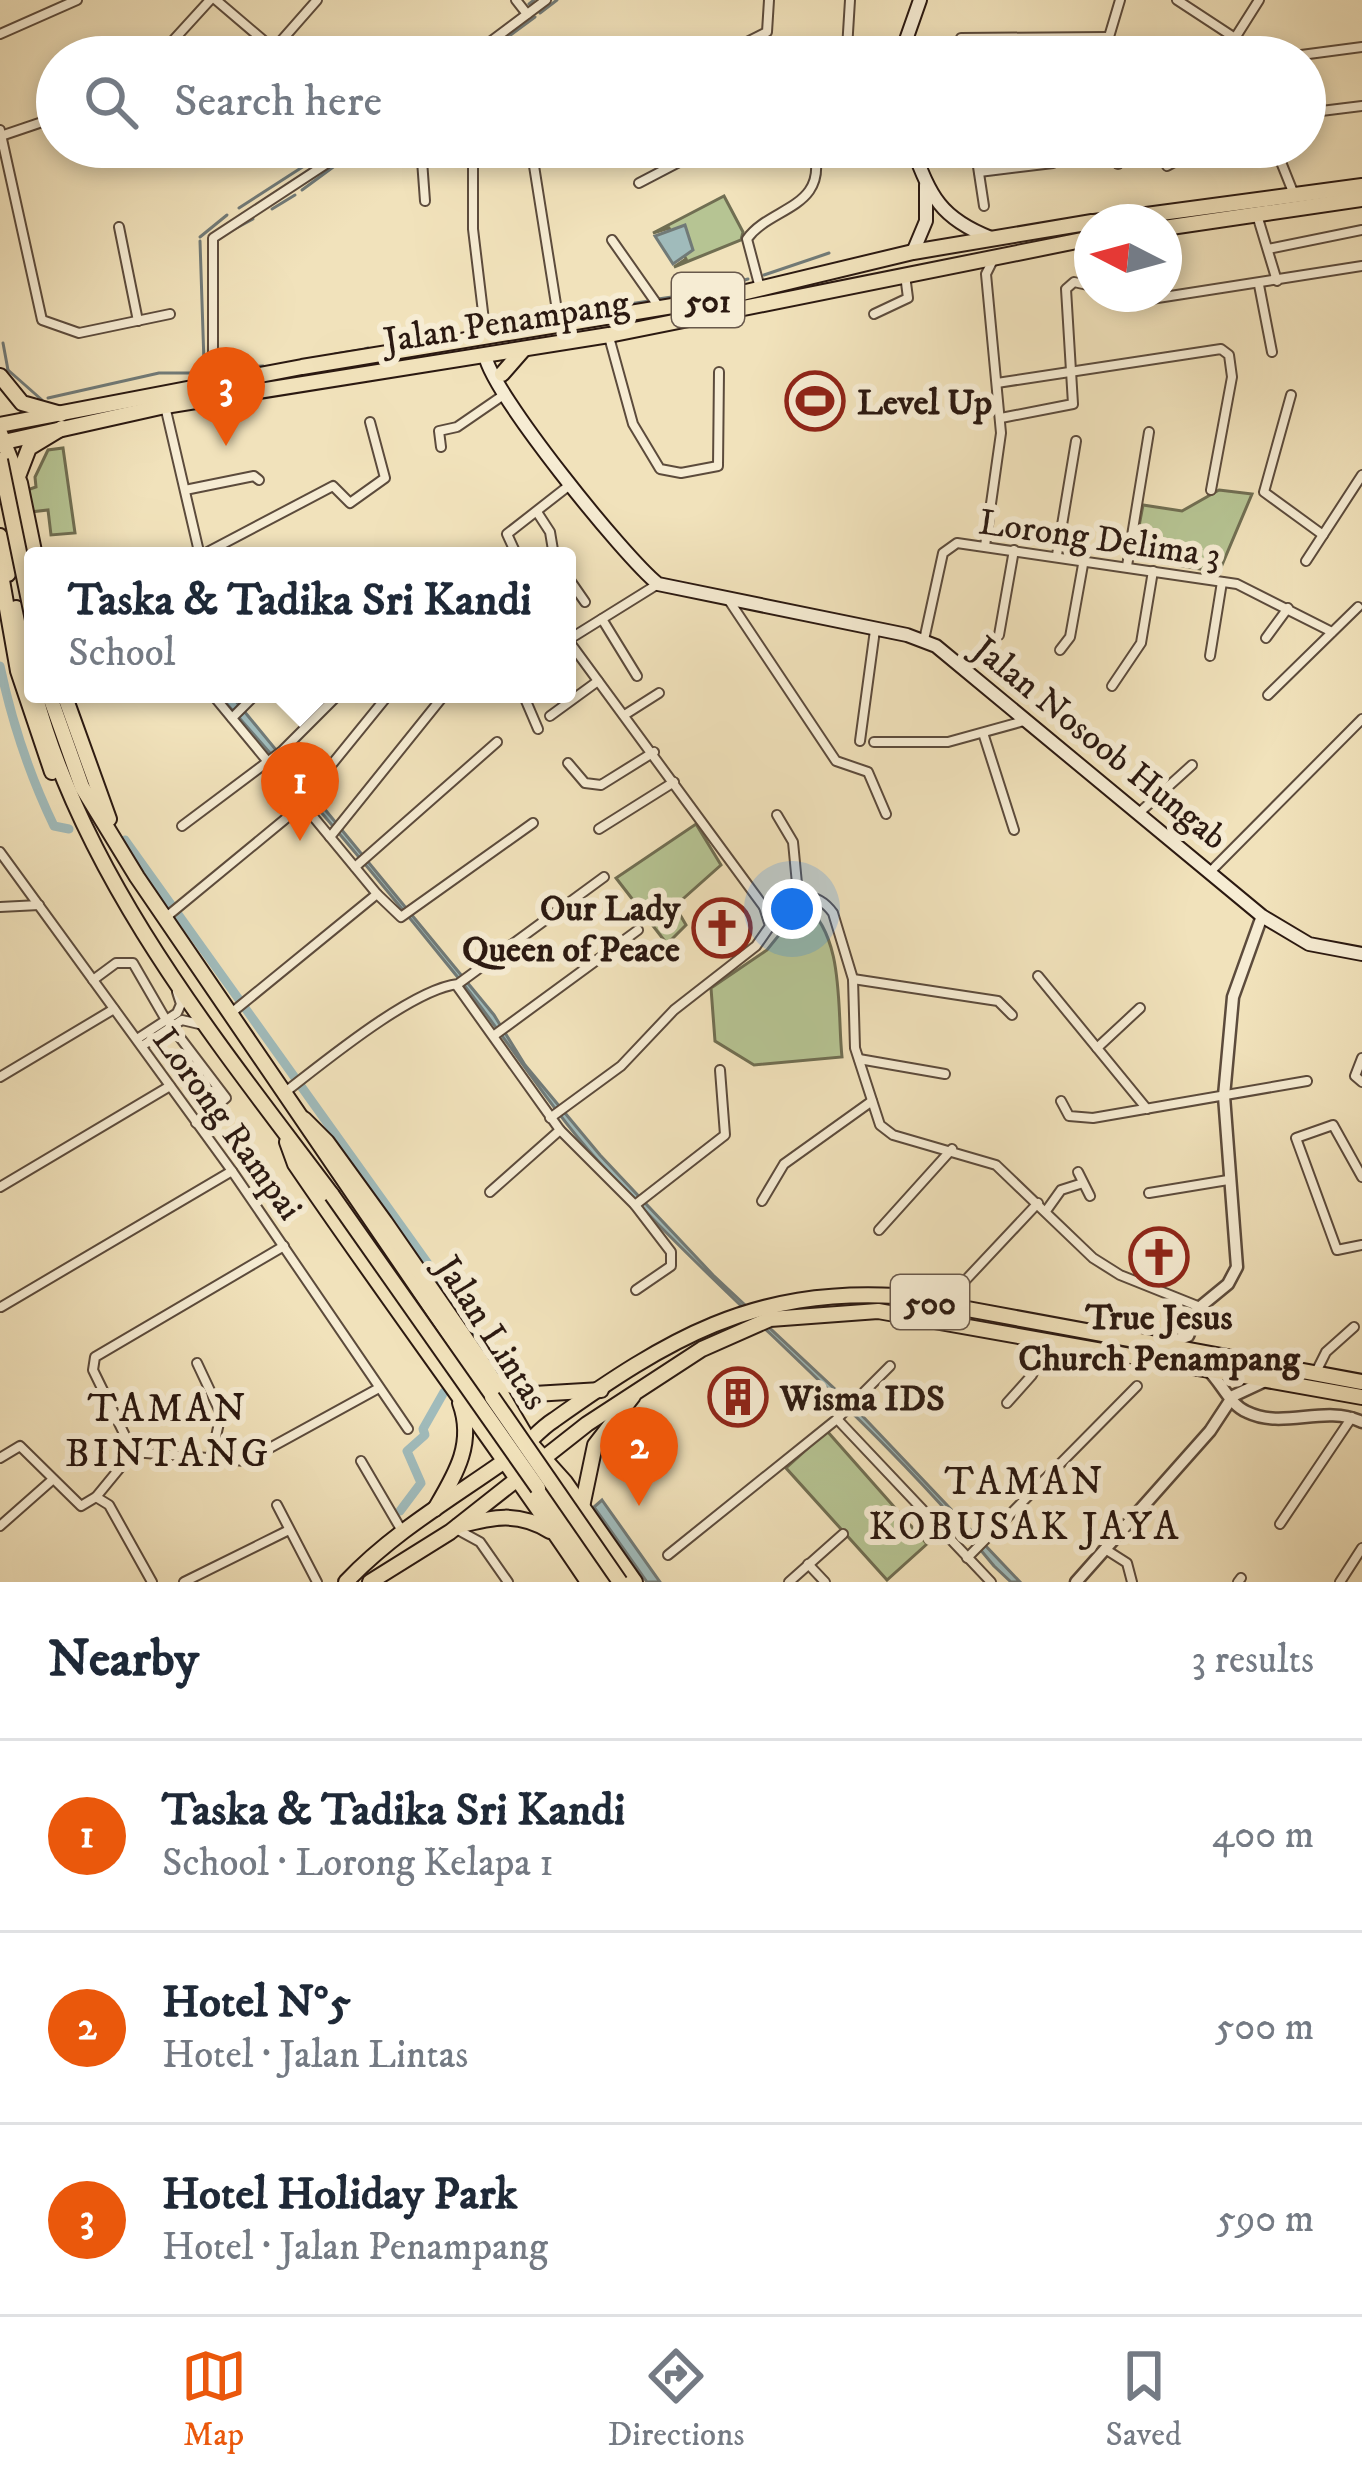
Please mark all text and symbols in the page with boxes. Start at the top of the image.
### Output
search box [36,36,1326,168]
icon: search [78,69,144,135]
text: Search here [174,74,382,130]
north arrow [1074,204,1182,312]
road number: 501 [672,273,744,327]
street label: Jalan Penampang [378,281,633,365]
pin: 3 [187,347,265,446]
sports icon: Level Up [784,370,846,432]
place label: Level Up [857,381,992,426]
street label: Lorong Delima 3 [976,500,1223,579]
popup [24,547,576,703]
text: Taska & Tadika Sri Kandi [68,573,532,629]
street label: Jalan Nosoob Hungab [961,625,1236,861]
text: School [68,629,175,678]
pin: 1 [261,742,339,841]
your location [762,879,822,939]
place label: Our Lady Queen of Peace [462,887,681,973]
church icon: Our Lady Queen of Peace [691,897,753,959]
street label: Lorong Rampai [142,1019,312,1230]
church icon: True Jesus Church Penampang [1128,1226,1190,1288]
street label: Jalan Lintas [423,1246,557,1419]
road number: 500 [891,1275,969,1329]
place label: True Jesus Church Penampang [1018,1296,1301,1382]
building icon: Wisma IDS [707,1366,769,1428]
place label: Wisma IDS [779,1377,945,1422]
district label: TAMAN BINTANG [65,1385,271,1479]
pin: 2 [600,1407,678,1506]
district label: TAMAN KOBUSAK JAYA [869,1458,1181,1552]
text: Nearby [48,1628,199,1692]
text: 3 results [1191,1636,1314,1685]
text: Taska & Tadika Sri Kandi [162,1783,625,1839]
text: 1 [80,1811,94,1860]
text: 400 m [1212,1811,1314,1860]
text: School · Lorong Kelapa 1 [162,1839,554,1888]
text: Hotel N°5 [162,1975,351,2031]
text: 2 [77,2003,97,2052]
text: 500 m [1215,2003,1314,2052]
text: Hotel · Jalan Lintas [162,2031,468,2080]
text: Hotel Holiday Park [162,2167,518,2223]
text: 3 [80,2195,94,2244]
text: 590 m [1217,2195,1314,2244]
text: Hotel · Jalan Penampang [162,2223,548,2272]
tab: Map [181,2343,247,2456]
tab: Directions [608,2343,744,2456]
tab: Saved [1106,2343,1181,2456]

